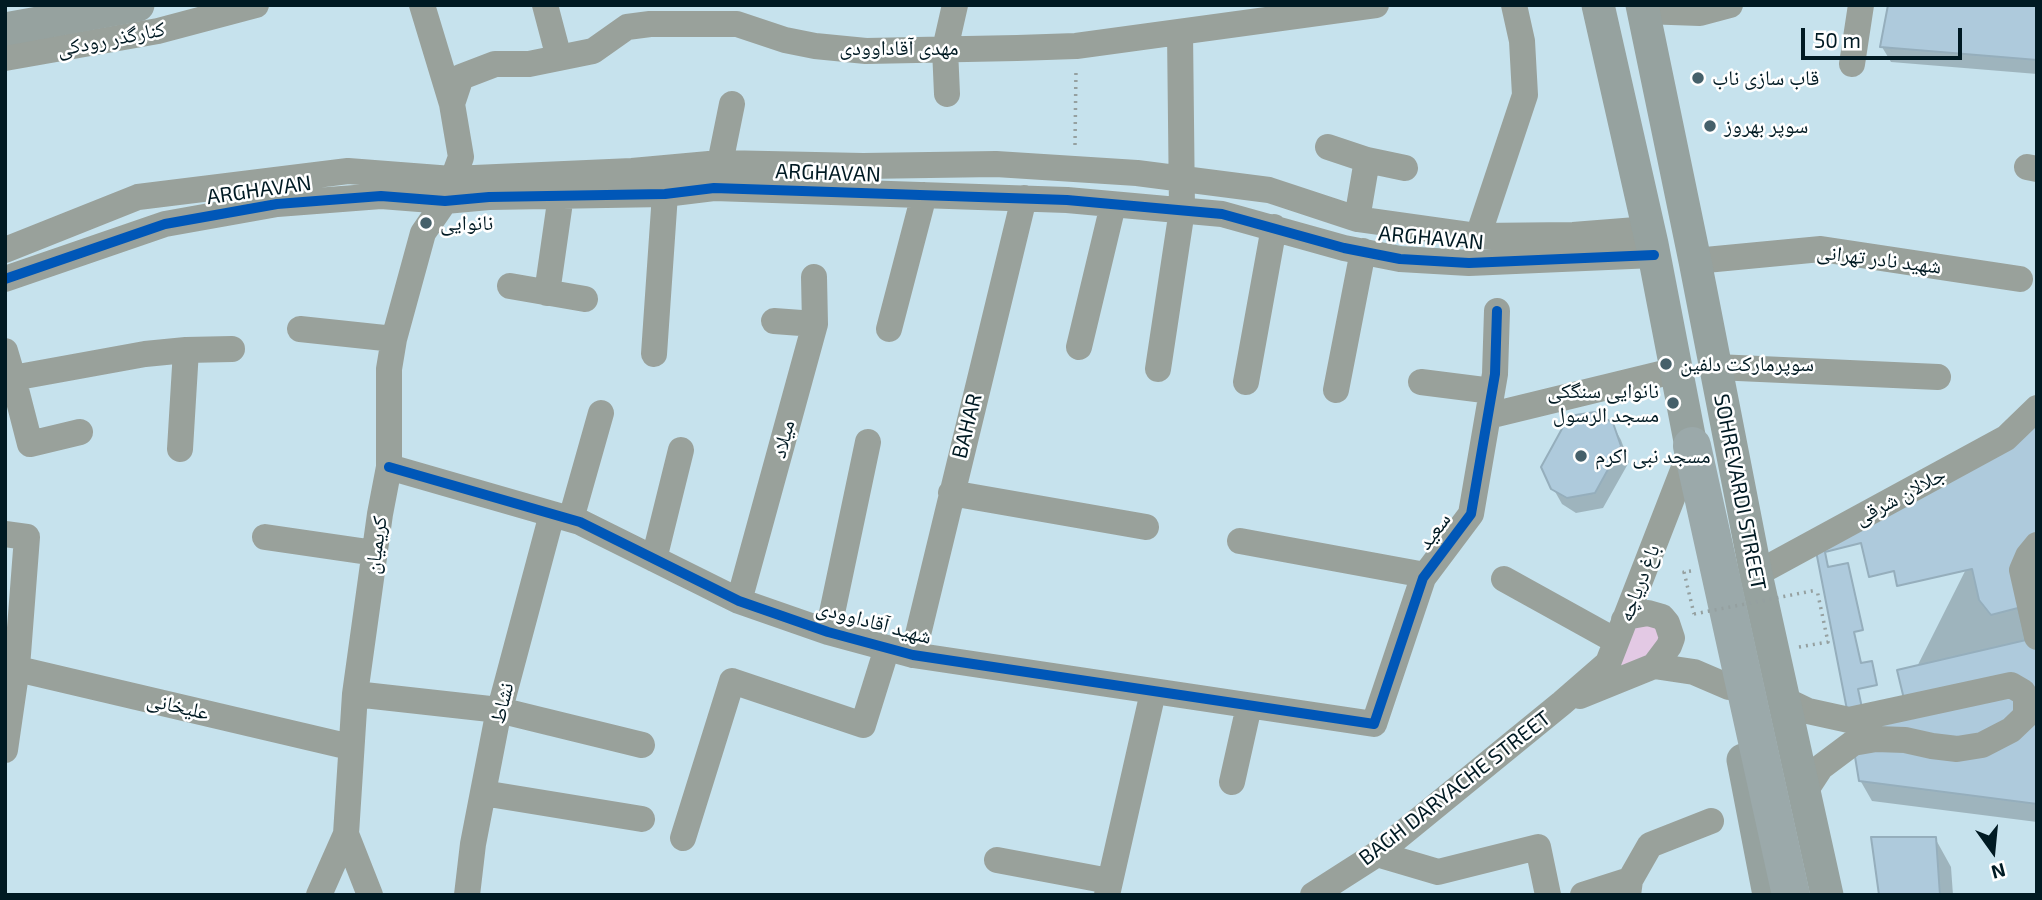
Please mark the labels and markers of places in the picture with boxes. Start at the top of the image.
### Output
place label: قاب سازی ناب [1712,65,1819,91]
marker: قاب سازی ناب [1690,70,1706,86]
place label: سوپر بهروز [1724,113,1808,139]
marker: سوپر بهروز [1702,118,1718,134]
place label: نانوایی [440,210,493,236]
marker: نانوایی [418,215,434,231]
place label: سوپرمارکت دلفین [1680,351,1814,377]
marker: سوپرمارکت دلفین [1658,356,1674,372]
place label: نانوایی سنگکی مسجد الرسول [1547,378,1659,428]
marker: نانوایی سنگکی مسجد الرسول [1665,395,1681,411]
place label: مسجد نبی اکرم [1595,443,1711,469]
marker: مسجد نبی اکرم [1573,448,1589,464]

